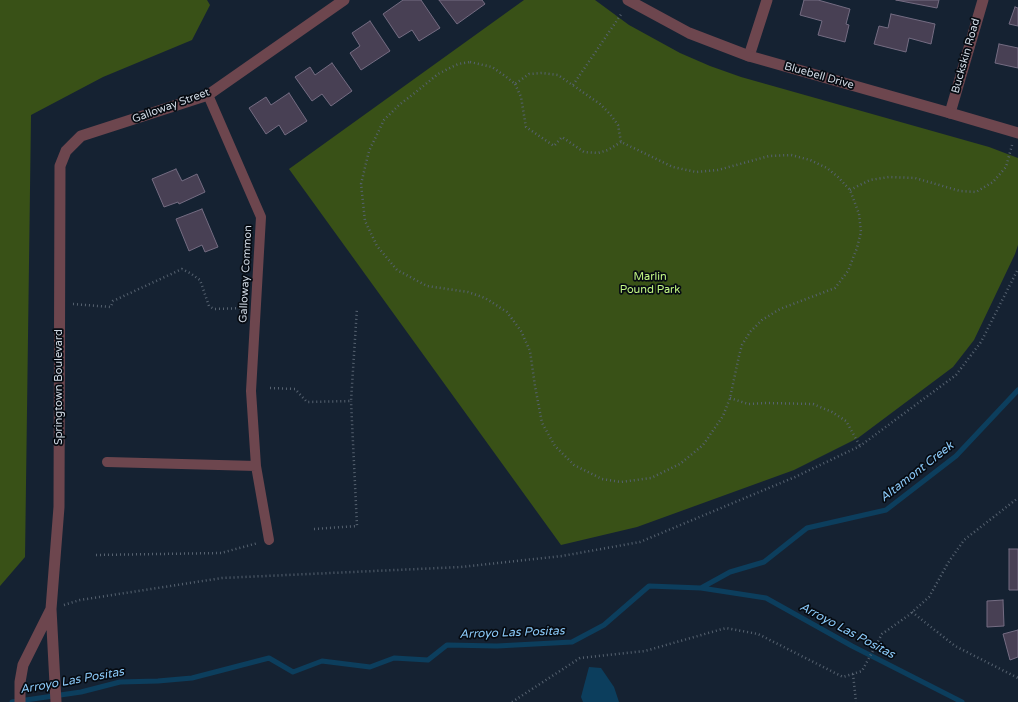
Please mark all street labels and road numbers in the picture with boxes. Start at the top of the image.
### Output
street label: Buckskin Road [949,17,983,95]
street label: Bluebell Drive [783,60,855,92]
street label: Galloway Street [130,86,212,126]
street label: Galloway Common [237,225,255,323]
street label: Springtown Boulevard [52,329,66,445]

